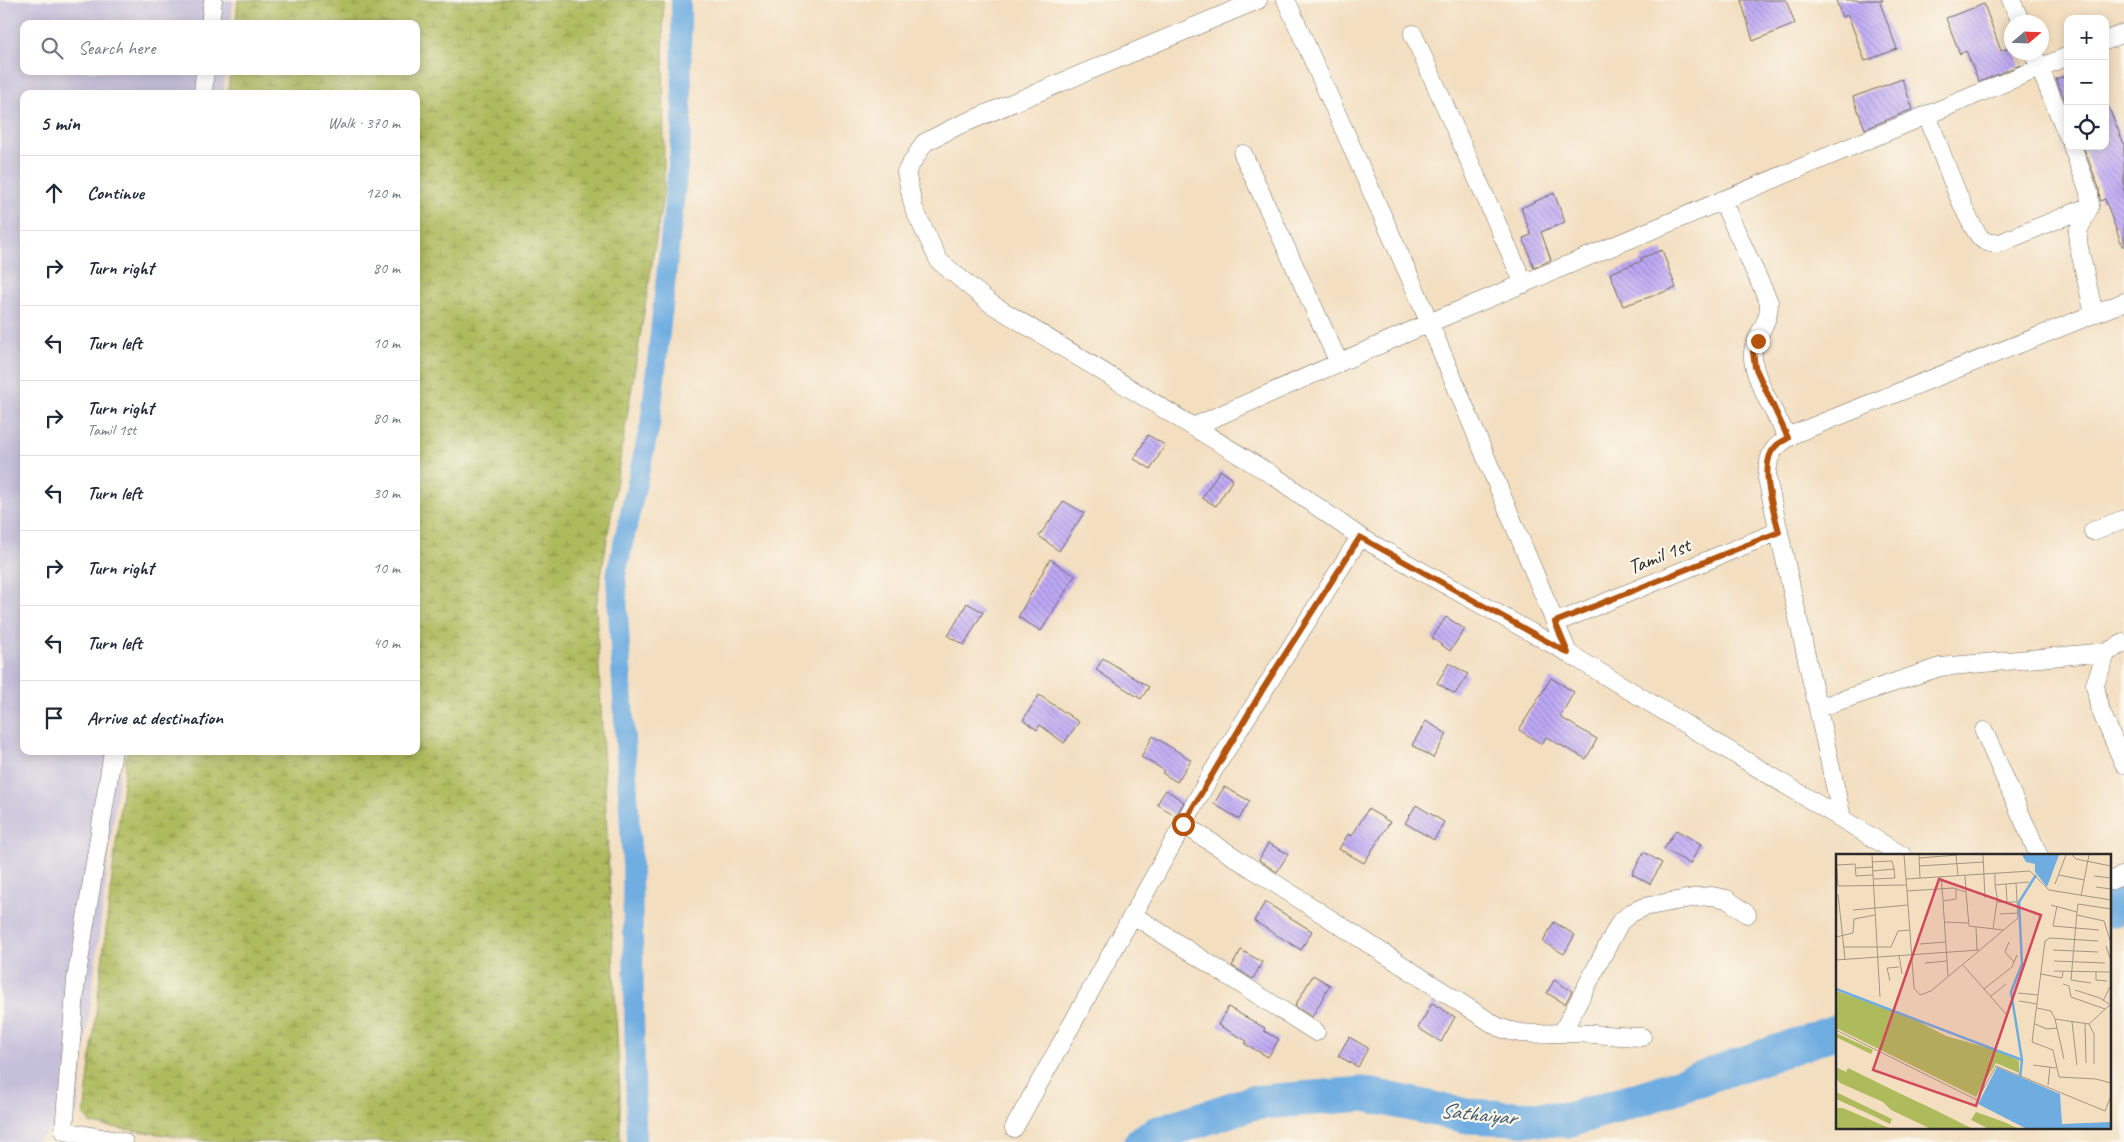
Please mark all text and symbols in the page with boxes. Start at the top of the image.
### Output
north arrow [2004,15,2049,60]
map controls [2064,15,2109,150]
button: + [2064,15,2109,60]
search box [20,20,420,75]
icon: search [38,34,66,62]
text: Search here [78,36,155,60]
button: − [2064,60,2109,105]
button: locate [2064,105,2109,150]
text: 5 min [40,110,80,136]
text: Walk · 370 m [328,113,400,133]
icon: ahead [40,179,68,207]
text: Continue [87,181,144,205]
text: 120 m [366,183,400,203]
icon: right [40,254,68,282]
text: Turn right [87,256,154,280]
text: 80 m [373,258,400,278]
icon: left [40,329,68,357]
route end [1747,330,1770,353]
text: Turn left [87,331,142,355]
text: 10 m [373,333,400,353]
text: Turn right [87,396,154,420]
icon: right [40,404,68,432]
text: 80 m [373,408,400,428]
text: Tamil 1st [87,420,136,440]
icon: left [40,479,68,507]
text: Turn left [87,481,142,505]
text: 30 m [373,483,400,503]
street label: Tamil 1st [1624,531,1696,580]
icon: right [40,554,68,582]
text: Turn right [87,556,154,580]
text: 10 m [373,558,400,578]
icon: left [40,629,68,657]
text: Turn left [87,631,142,655]
text: 40 m [373,633,400,653]
icon: arrive [40,704,68,732]
text: Arrive at destination [87,706,223,730]
route start [1172,813,1195,836]
inset map [1836,854,2112,1130]
water label: Sathaiyar [1439,1096,1521,1132]

